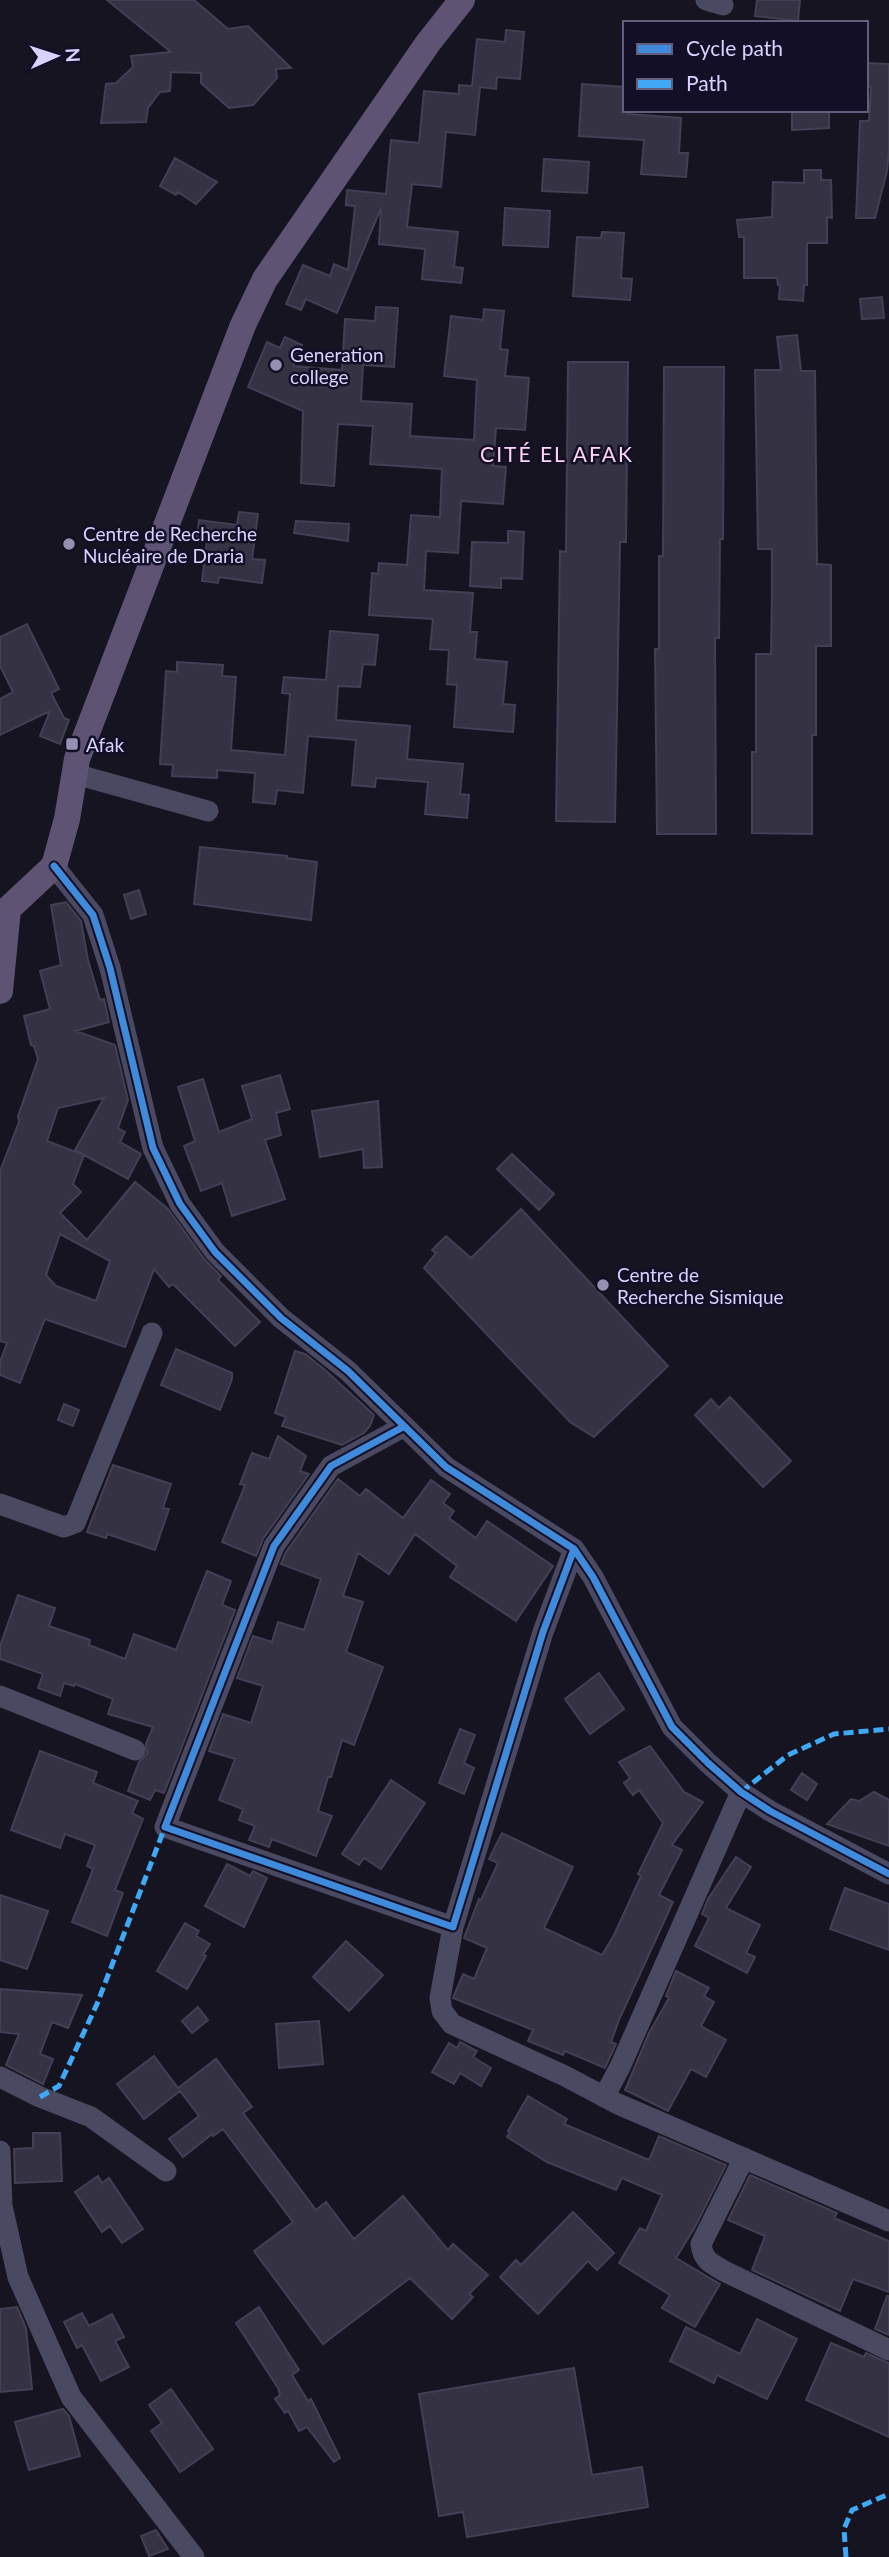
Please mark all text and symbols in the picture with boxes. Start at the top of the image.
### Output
north arrow [21,21,91,91]
legend [623,21,868,112]
text: Cycle path [686,35,783,60]
text: N [62,47,85,63]
text: Path [686,70,728,95]
place label: Generation college [290,343,384,388]
marker: Generation college [268,357,284,373]
district label: CITÉ EL AFAK [480,441,634,466]
place label: Centre de Recherche Nucléaire de Draria [83,522,257,567]
marker: Centre de Recherche Nucléaire de Draria [61,536,77,552]
place label: Afak [86,733,124,756]
marker: Afak [64,736,80,752]
place label: Centre de Recherche Sismique [617,1263,784,1308]
marker: Centre de Recherche Sismique [595,1277,611,1293]

